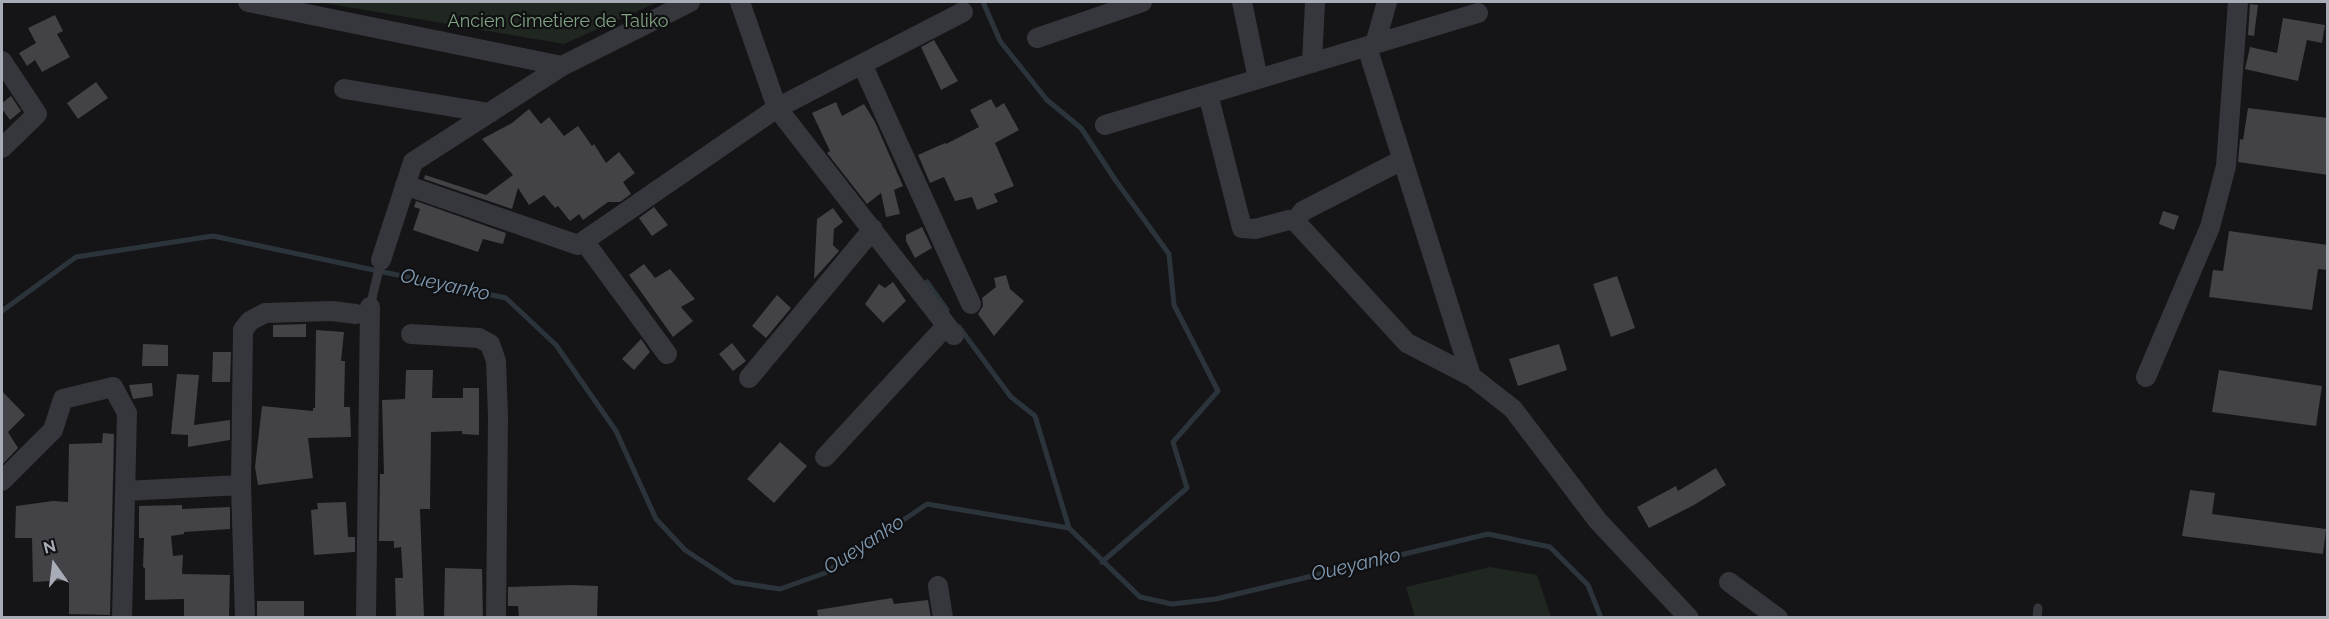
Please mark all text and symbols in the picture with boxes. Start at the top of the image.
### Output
park label: Ancien Cimetiere de Taliko [448,11,668,33]
water label: Oueyanko [398,264,492,306]
water label: Oueyanko [819,510,909,580]
north arrow [24,535,84,595]
text: N [41,536,58,558]
water label: Oueyanko [1309,543,1403,587]

